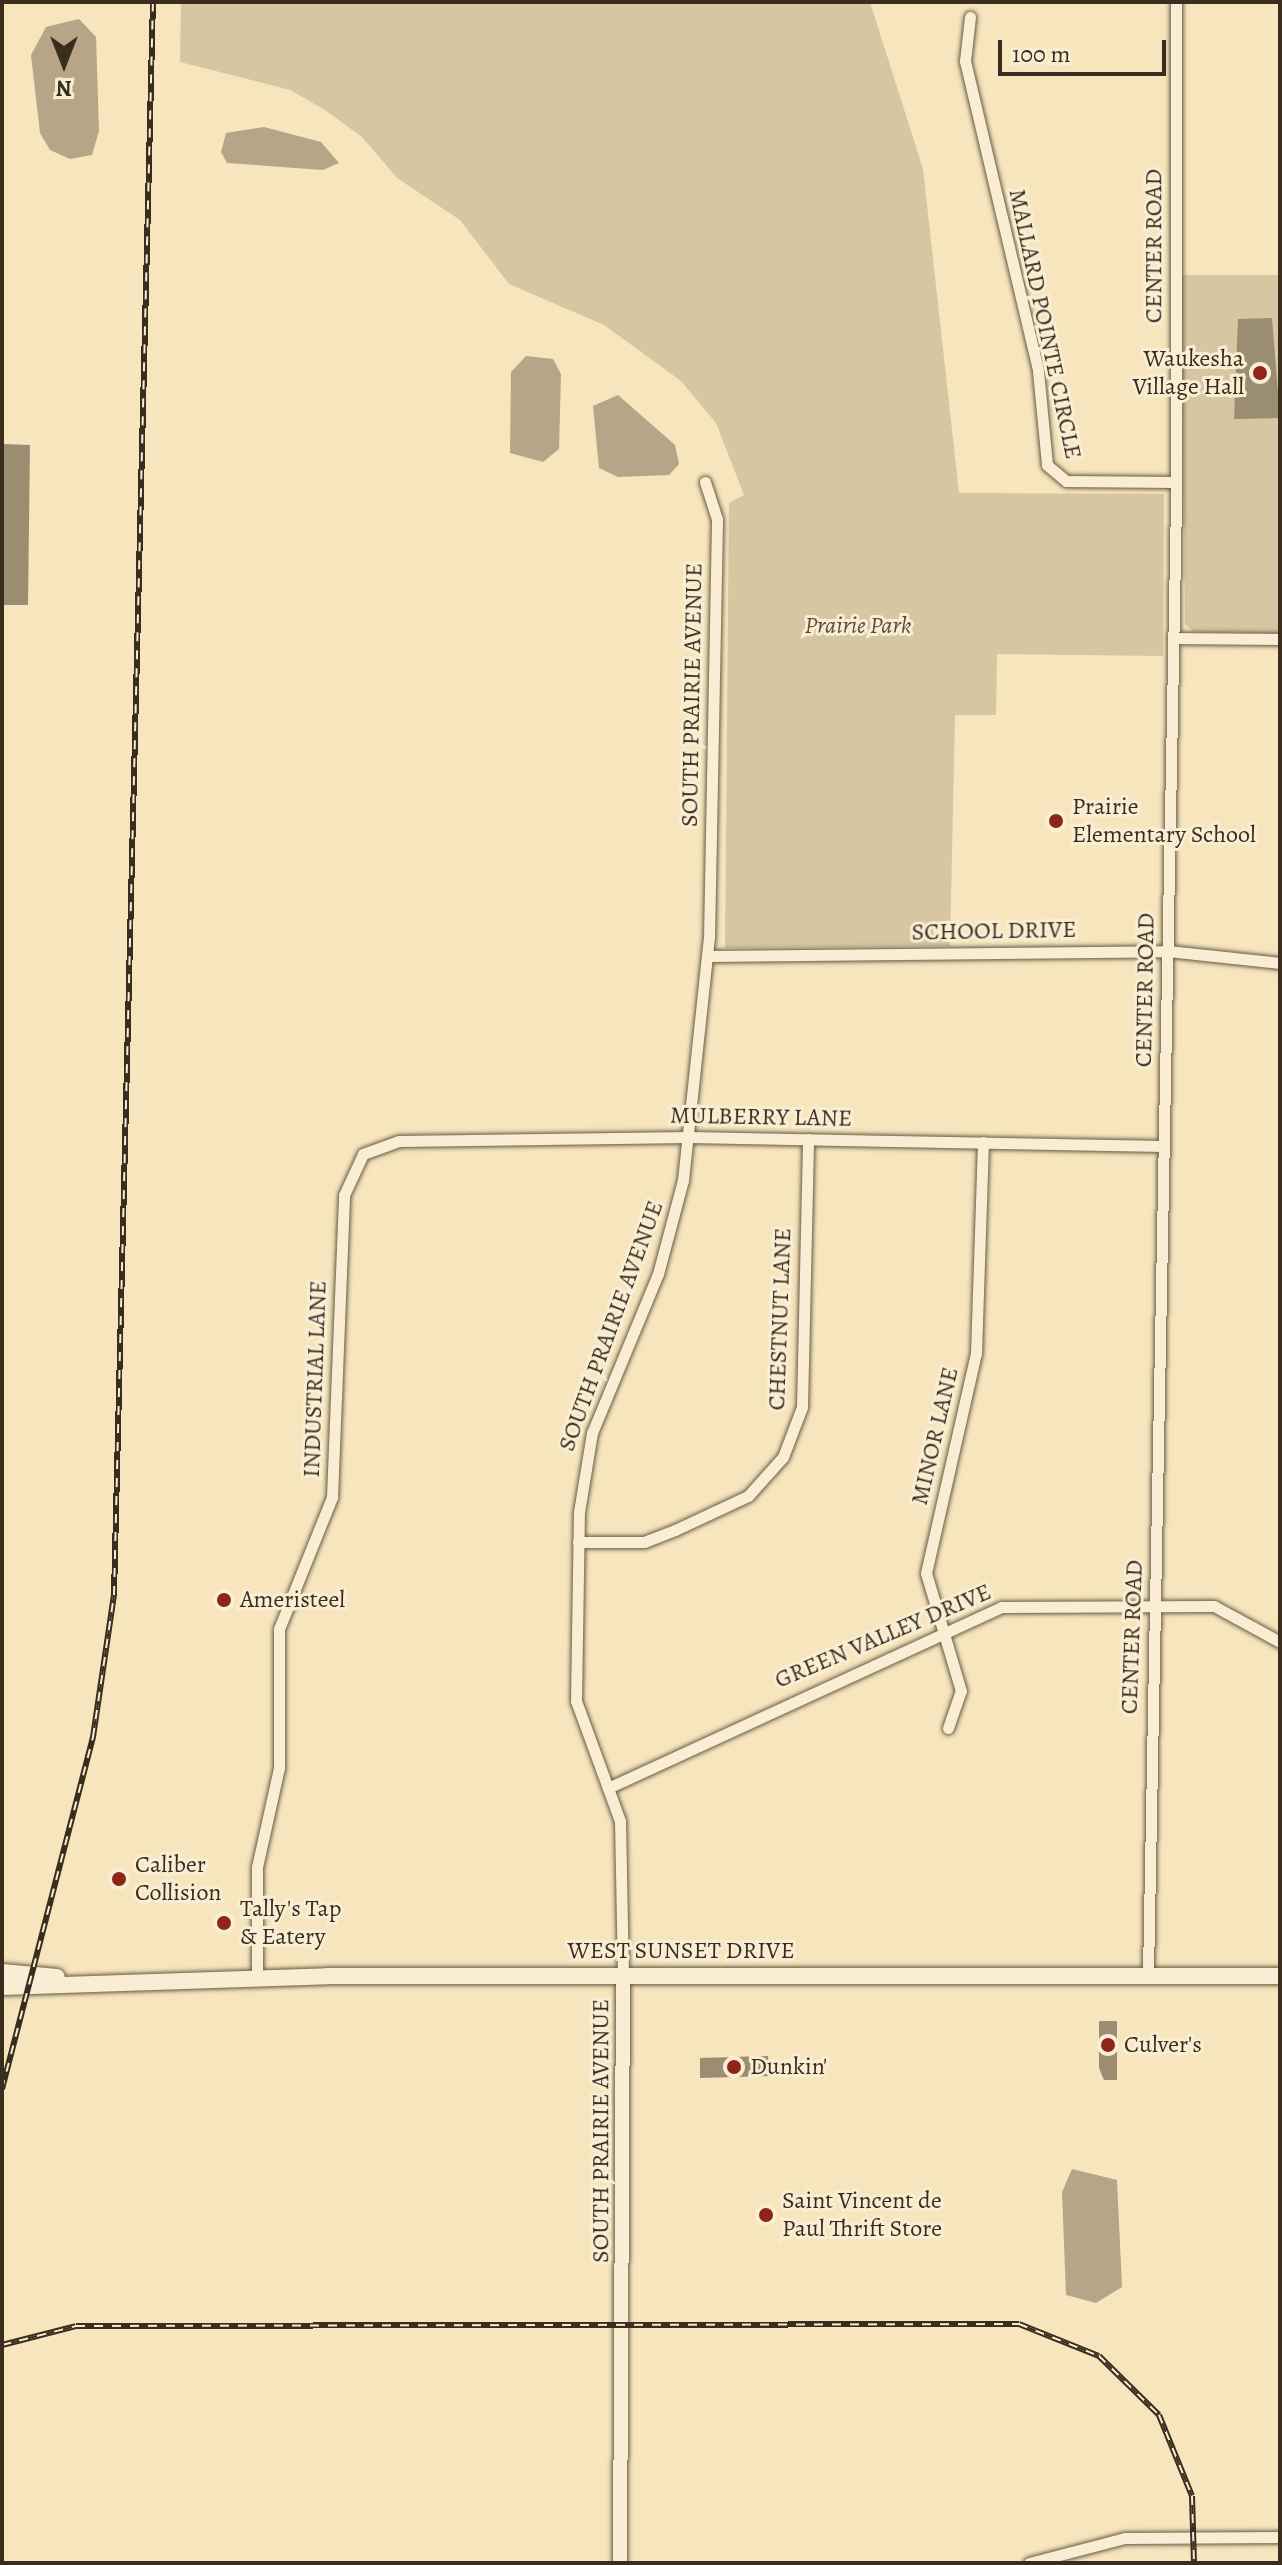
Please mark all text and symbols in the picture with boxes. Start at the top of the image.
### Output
north arrow [24,24,104,104]
scale bar [1002,24,1170,74]
text: 100 m [1012,38,1071,70]
text: N [56,73,72,103]
street label: CENTER ROAD [1140,169,1168,323]
street label: MALLARD POINTE CIRCLE [1002,186,1088,462]
place label: Waukesha Village Hall [1133,345,1244,401]
marker: Waukesha Village Hall [1251,364,1269,382]
street label: SOUTH PRAIRIE AVENUE [675,563,709,827]
park label: Prairie Park [805,612,911,640]
place label: Prairie Elementary School [1072,793,1256,849]
marker: Prairie Elementary School [1047,812,1065,830]
street label: CENTER ROAD [1129,913,1161,1067]
street label: SCHOOL DRIVE [911,915,1077,947]
street label: MULBERRY LANE [670,1101,852,1133]
street label: SOUTH PRAIRIE AVENUE [552,1197,670,1455]
street label: CHESTNUT LANE [762,1227,798,1411]
street label: INDUSTRIAL LANE [297,1280,333,1478]
street label: MINOR LANE [905,1364,965,1508]
street label: CENTER ROAD [1115,1559,1149,1715]
street label: GREEN VALLEY DRIVE [770,1577,996,1695]
place label: Ameristeel [240,1586,345,1614]
marker: Ameristeel [215,1591,233,1609]
place label: Caliber Collision [135,1851,221,1907]
marker: Caliber Collision [110,1870,128,1888]
place label: Tally's Tap & Eatery [240,1895,341,1951]
marker: Tally's Tap & Eatery [215,1914,233,1932]
street label: WEST SUNSET DRIVE [567,1937,795,1965]
street label: SOUTH PRAIRIE AVENUE [587,1999,615,2263]
place label: Culver's [1124,2031,1202,2059]
marker: Culver's [1099,2036,1117,2054]
place label: Dunkin' [750,2053,827,2081]
marker: Dunkin' [725,2058,743,2076]
place label: Saint Vincent de Paul Thrift Store [782,2187,942,2243]
marker: Saint Vincent de Paul Thrift Store [757,2206,775,2224]

